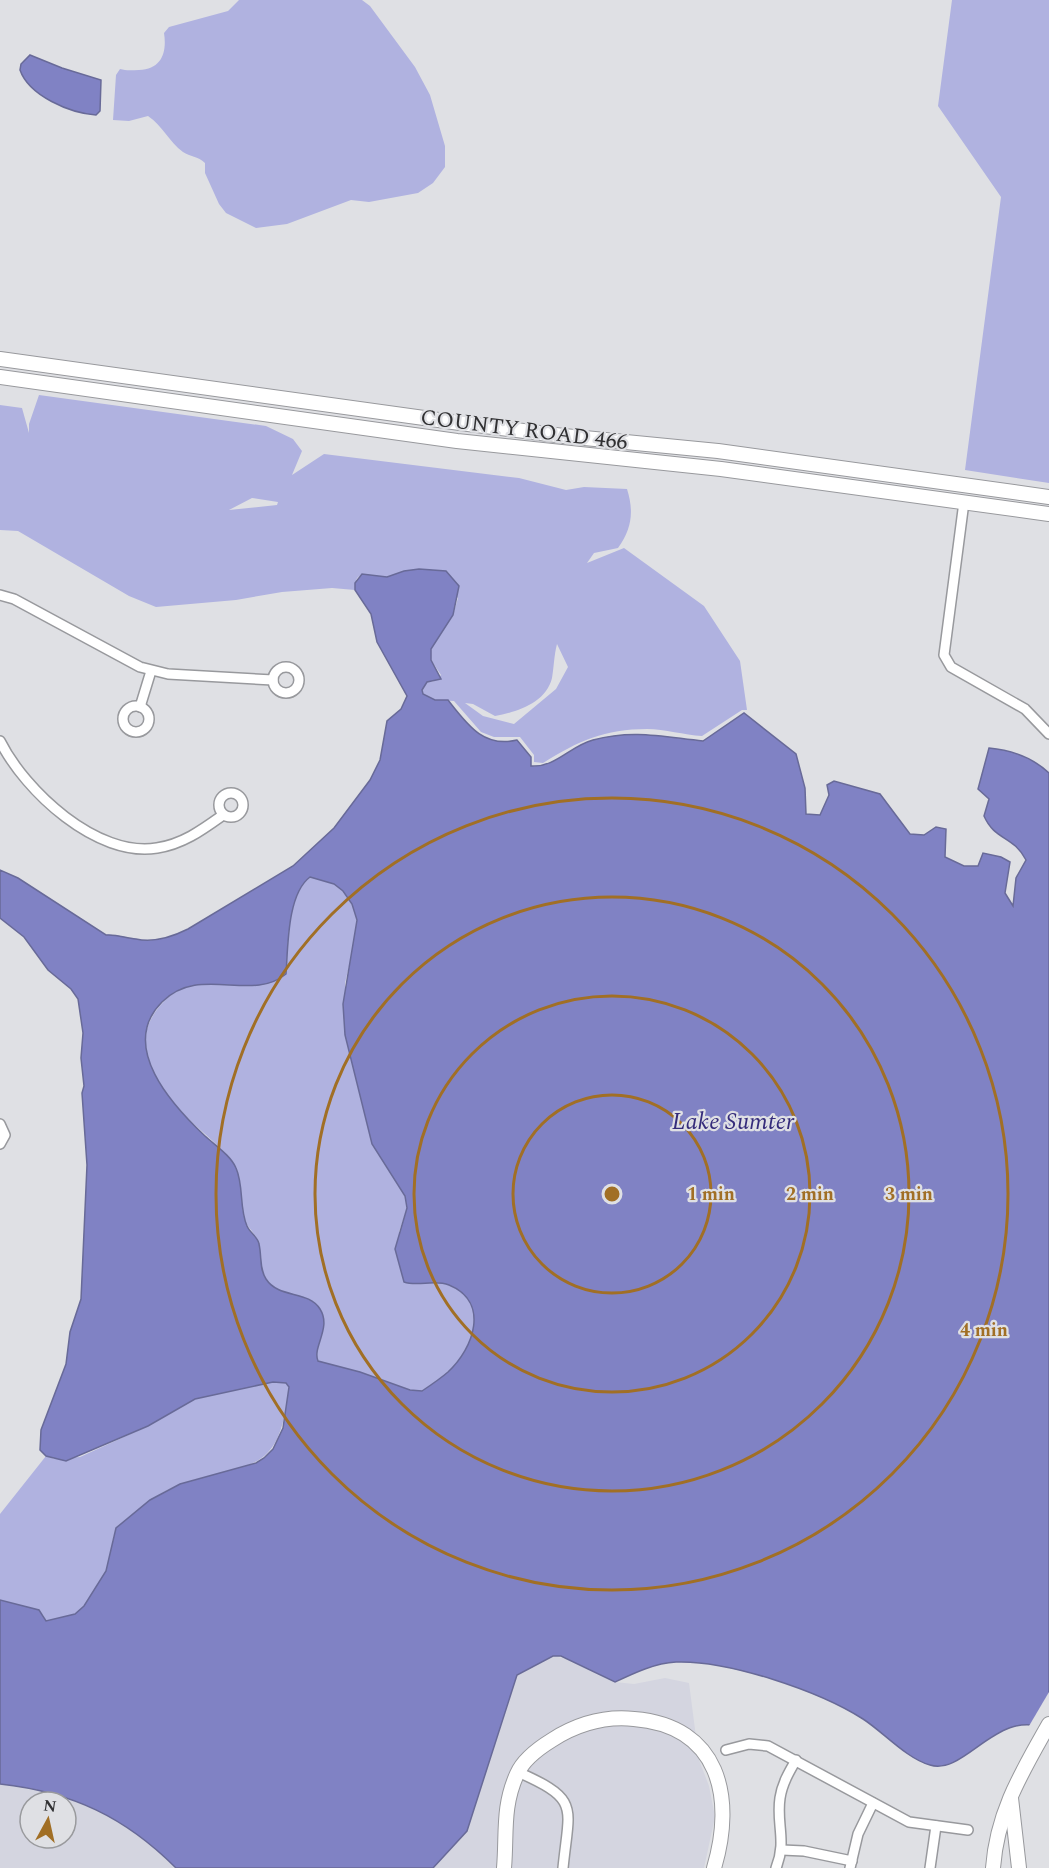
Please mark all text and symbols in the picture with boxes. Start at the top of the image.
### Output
street label: COUNTY ROAD 466 [418,401,630,459]
water label: Lake Sumter [672,1104,795,1140]
text: 1 min [687,1181,735,1208]
text: 2 min [786,1181,834,1208]
text: 3 min [885,1181,933,1208]
centre of rings [602,1184,622,1204]
text: 4 min [960,1317,1008,1344]
north arrow [18,1790,78,1850]
text: N [42,1793,58,1819]

